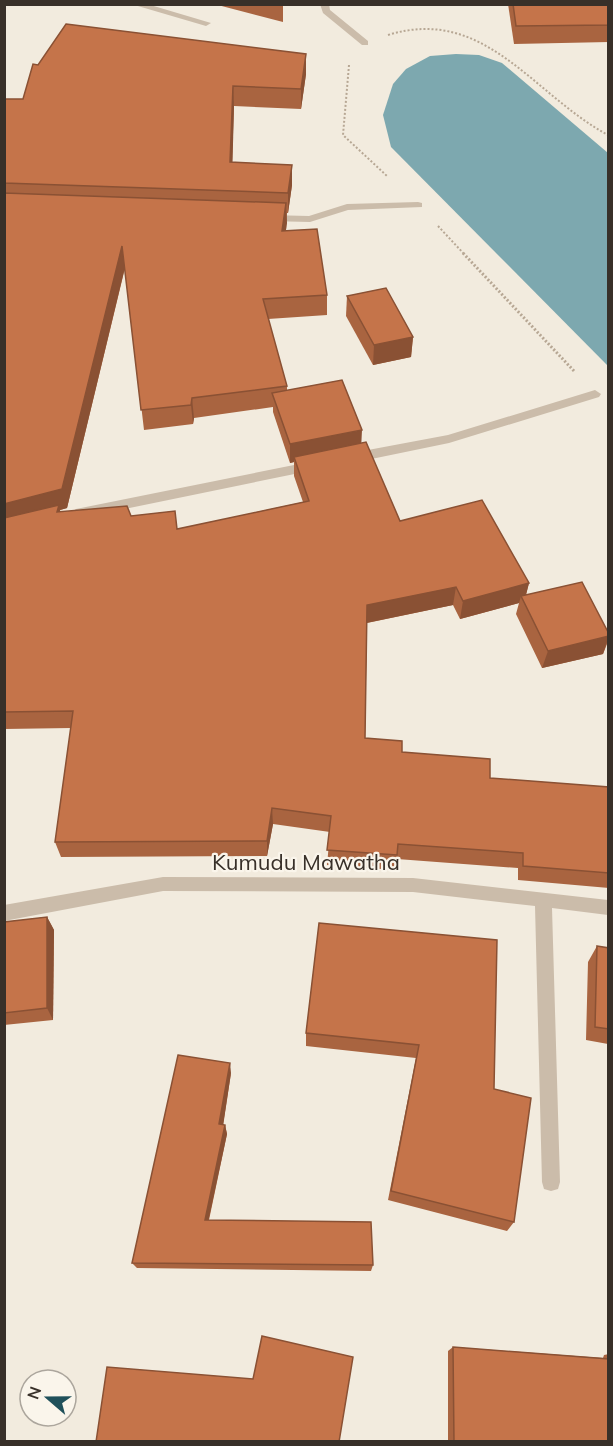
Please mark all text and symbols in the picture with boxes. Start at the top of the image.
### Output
street label: Kumudu Mawatha [212,848,400,876]
north arrow [18,1368,78,1428]
text: N [22,1384,45,1402]

